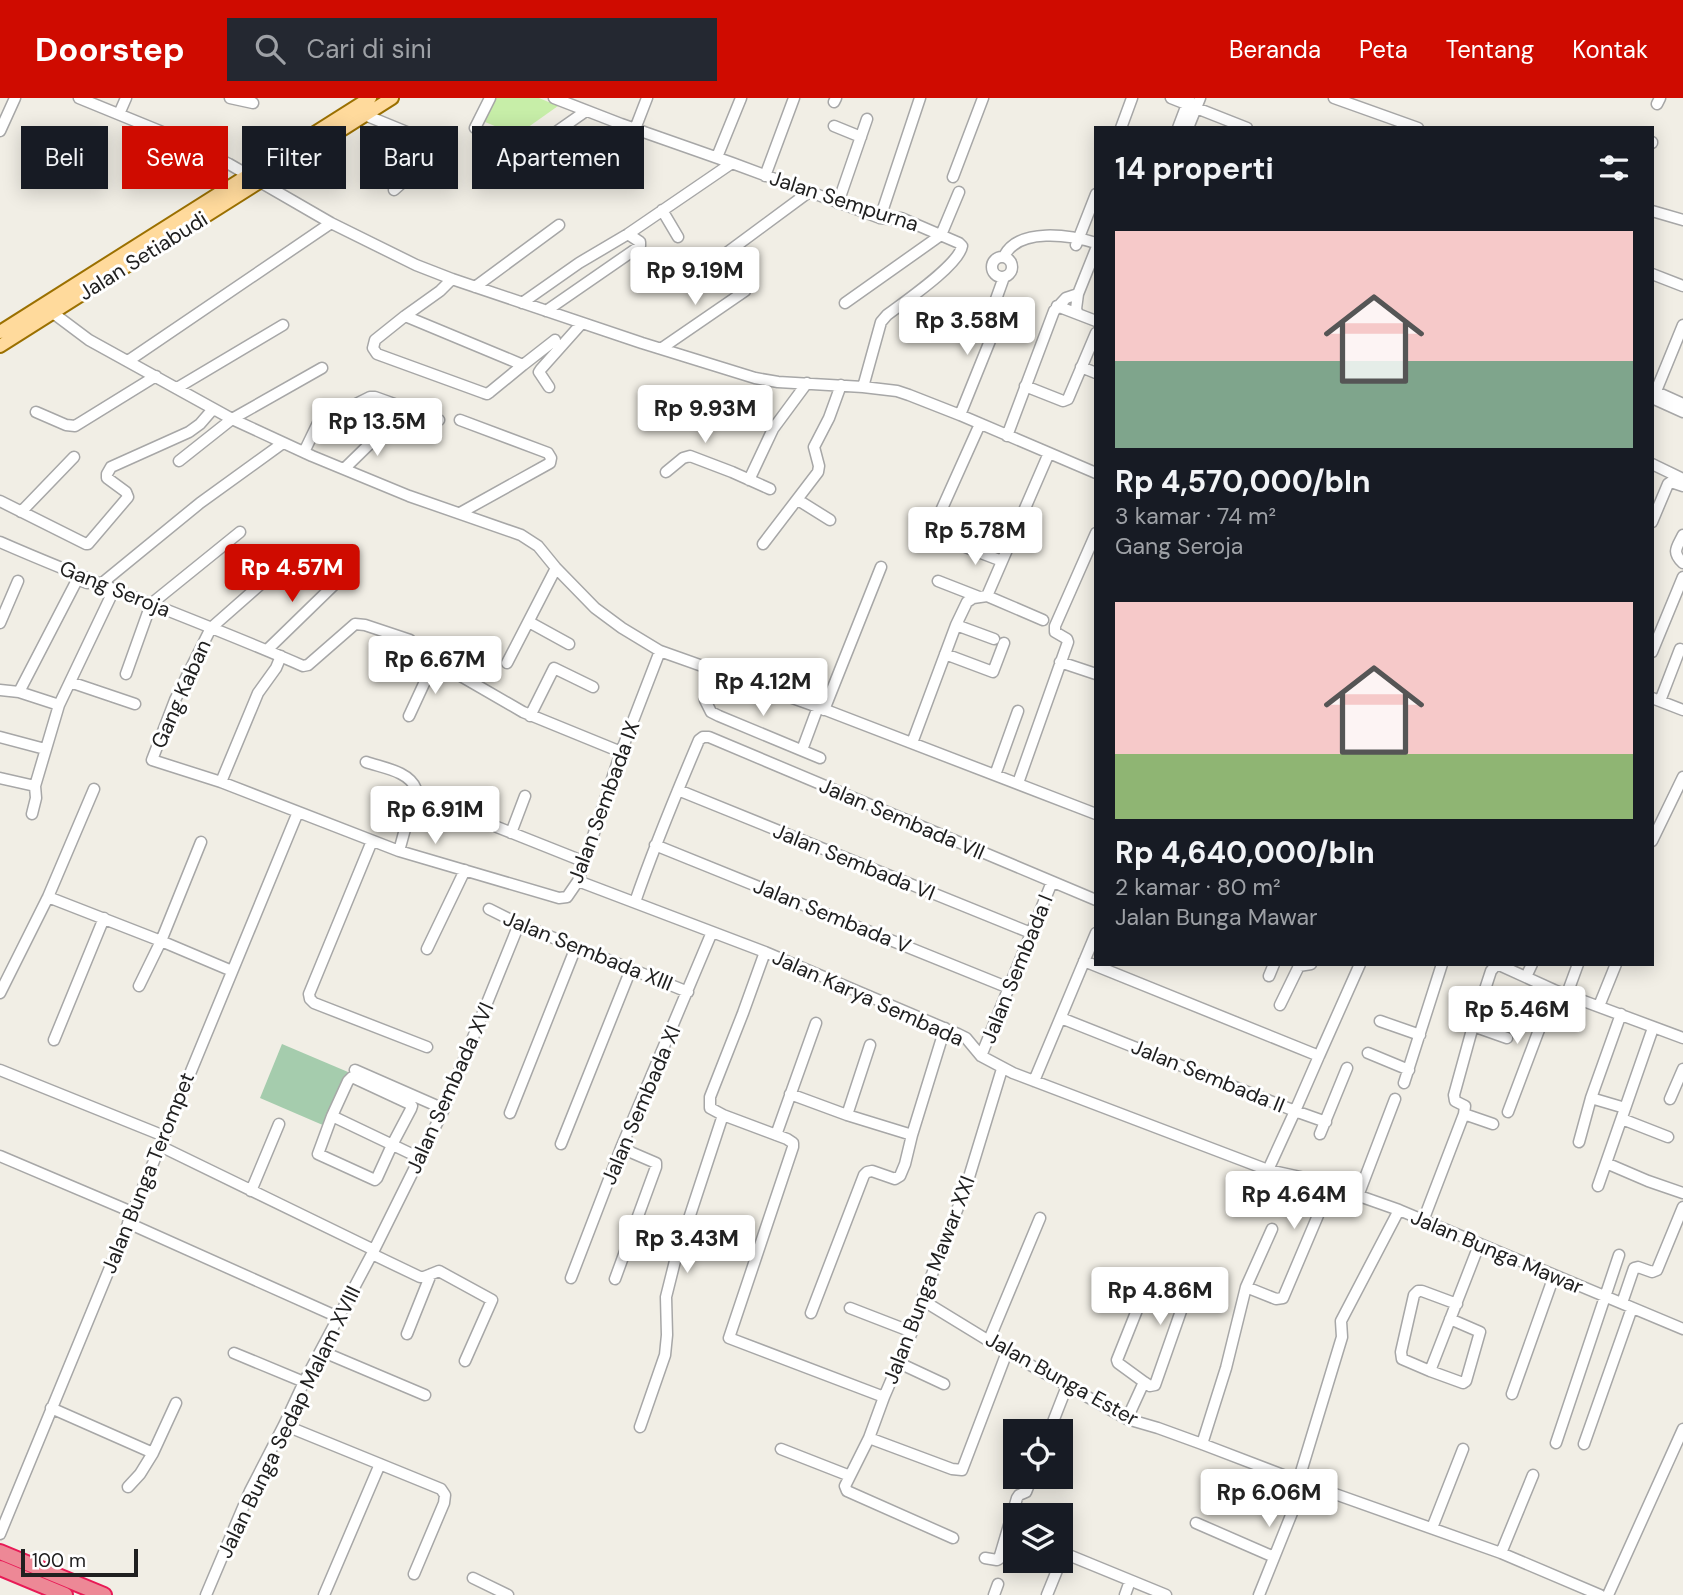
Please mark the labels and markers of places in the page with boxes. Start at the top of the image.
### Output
pin: Rp 9.19M [623,248,767,307]
pin: Rp 3.58M [895,298,1039,357]
pin: Rp 9.93M [633,386,777,445]
pin: Rp 13.5M [305,398,449,458]
pin: Rp 5.78M [903,508,1047,567]
pin: Rp 4.57M [220,545,364,604]
pin: Rp 6.67M [363,636,507,696]
pin: Rp 4.12M [691,658,835,718]
pin: Rp 6.91M [363,786,507,846]
pin: Rp 5.46M [1445,986,1589,1046]
pin: Rp 4.64M [1222,1172,1366,1231]
pin: Rp 3.43M [615,1216,759,1275]
pin: Rp 4.86M [1088,1268,1232,1327]
pin: Rp 6.06M [1197,1470,1341,1529]

